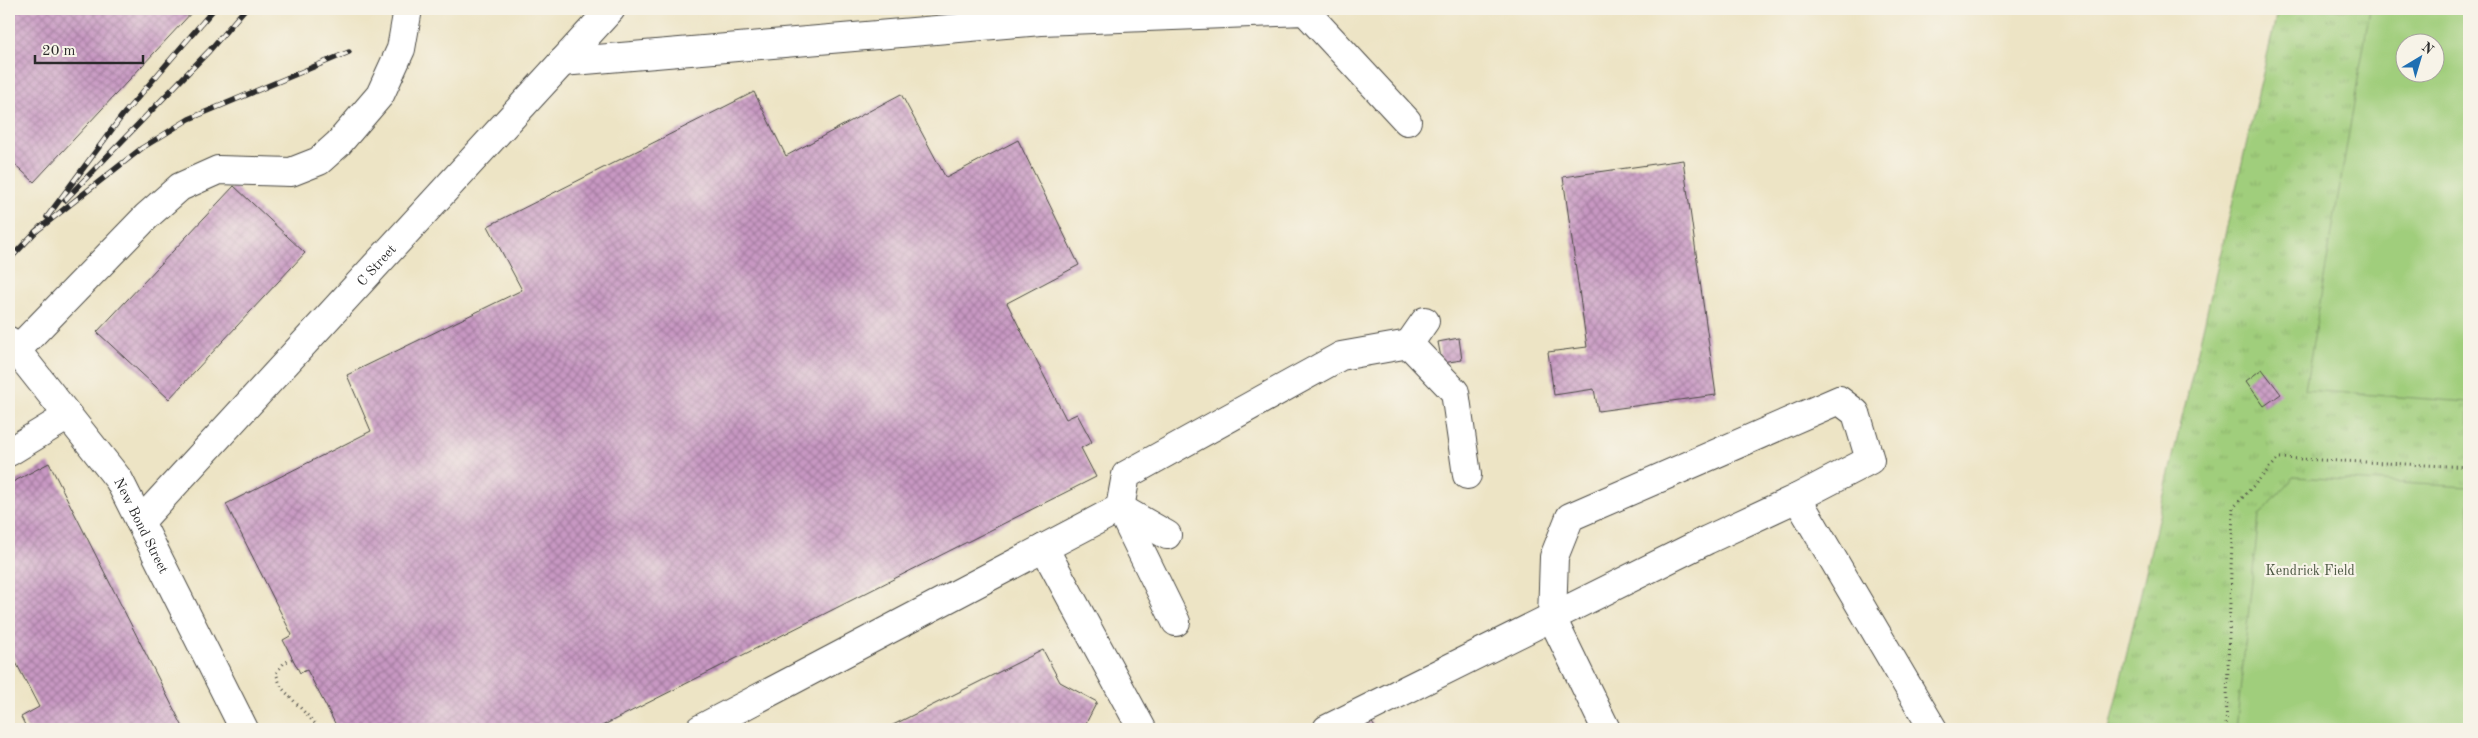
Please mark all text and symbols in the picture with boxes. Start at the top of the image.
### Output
scale bar [35,32,142,64]
north arrow [2396,32,2446,82]
text: N [2419,40,2436,58]
text: 20 m [42,44,76,59]
street label: C Street [355,242,399,289]
street label: New Bond Street [111,476,171,576]
park label: Kendrick Field [2265,564,2355,578]

